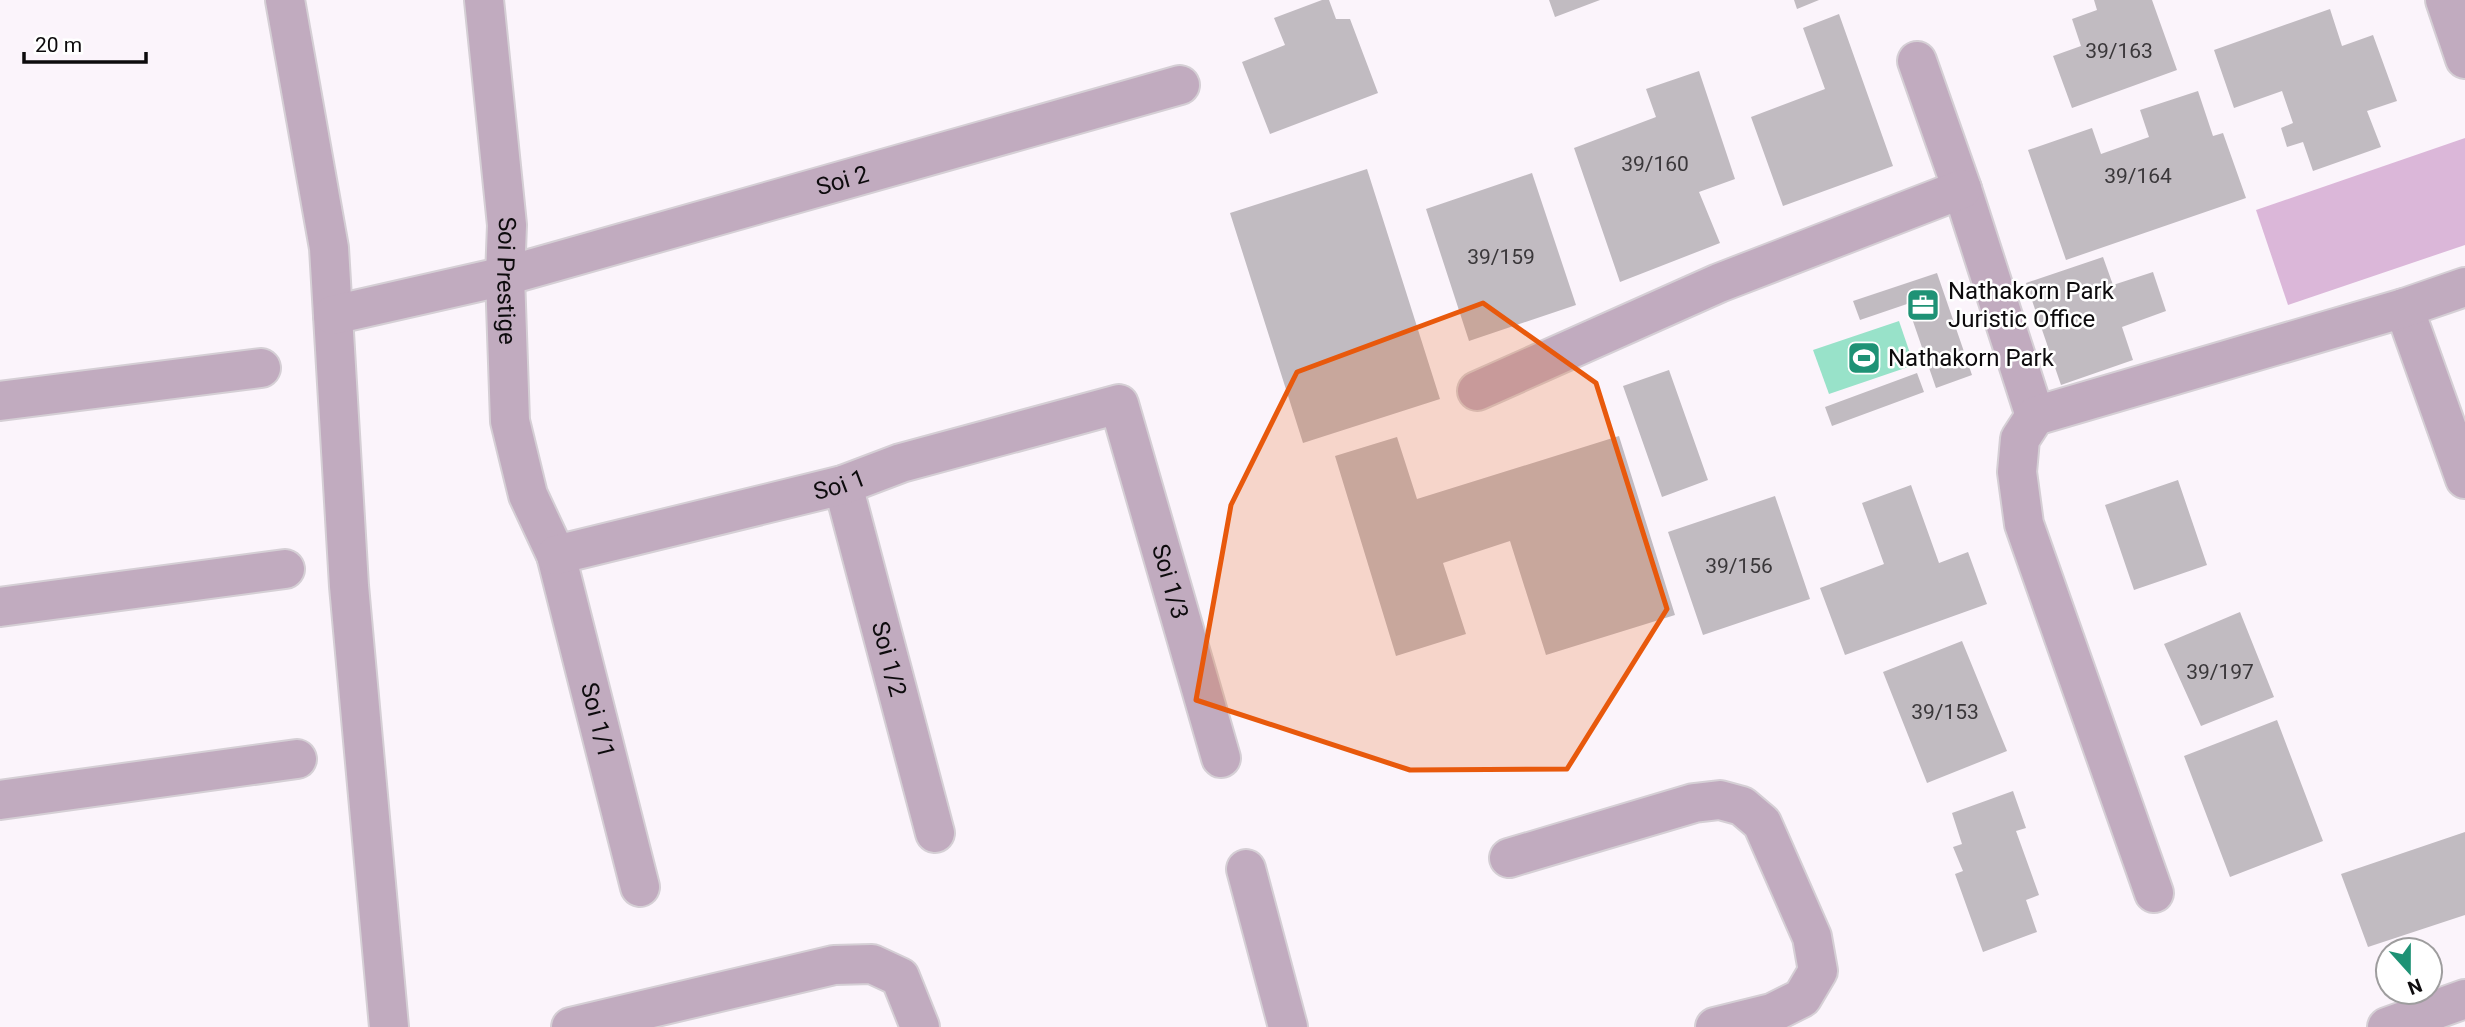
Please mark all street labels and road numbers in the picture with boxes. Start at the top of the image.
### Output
street label: Soi 2 [813,160,872,201]
street label: Soi Prestige [491,216,522,345]
street label: Soi 1 [811,464,870,506]
street label: Soi 1/3 [1146,541,1194,622]
street label: Soi 1/2 [866,618,912,700]
street label: Soi 1/1 [575,680,621,761]

